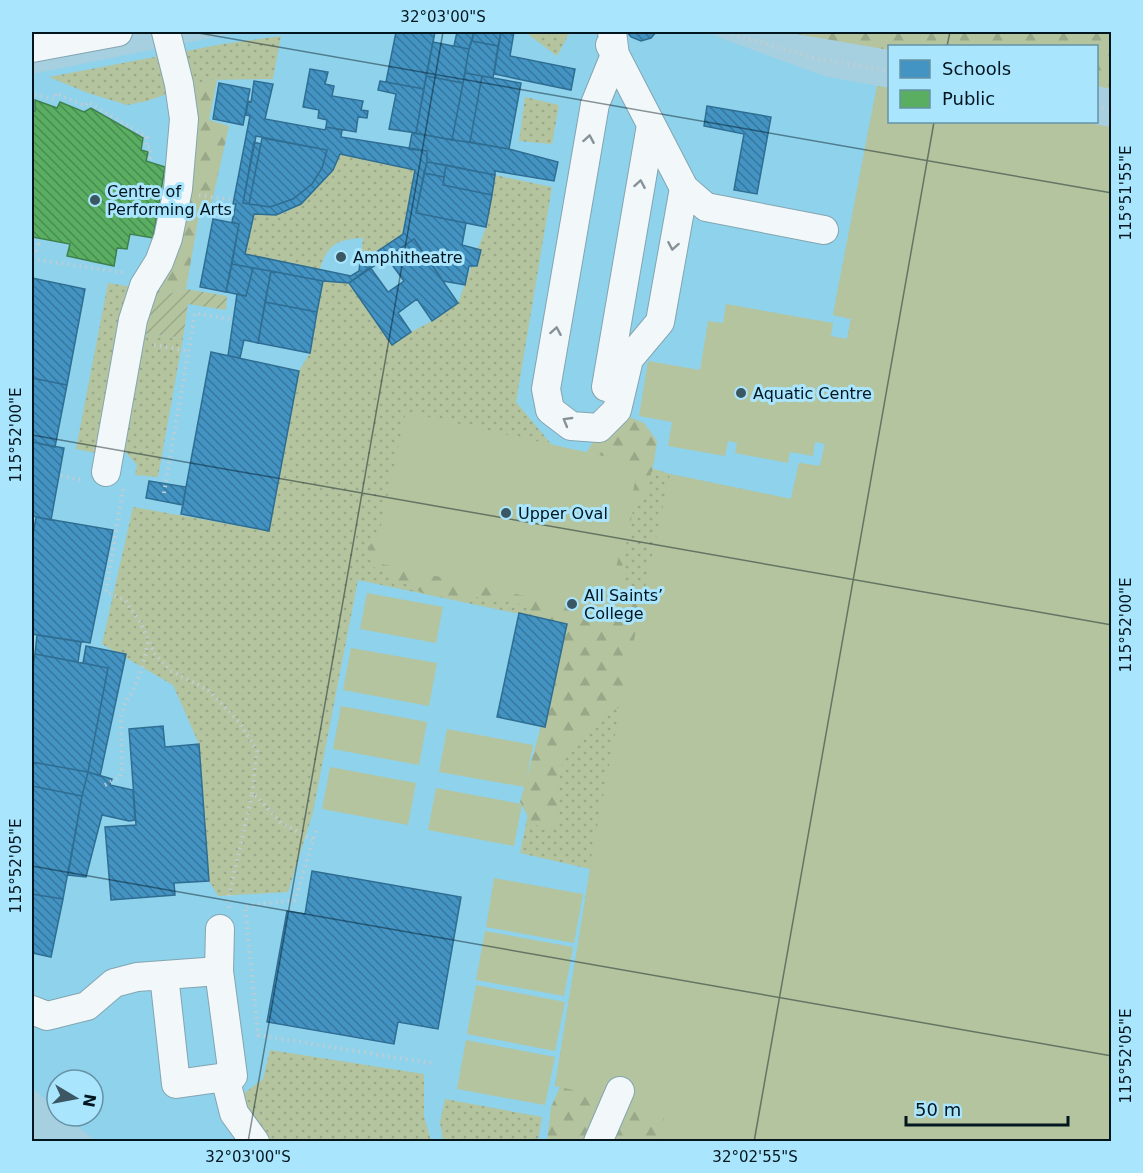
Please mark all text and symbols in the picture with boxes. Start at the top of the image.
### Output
text: 32°03'00"S [400,8,486,26]
legend [888,45,1098,123]
text: Schools [942,58,1011,79]
text: Public [942,88,995,109]
one-way arrow [582,134,595,144]
text: 115°51'55"E [1117,146,1135,240]
one-way arrow [633,179,646,189]
place label: Centre of Performing Arts [107,182,232,219]
marker: Centre of Performing Arts [88,193,102,207]
one-way arrow [667,240,680,250]
place label: Amphitheatre [353,248,463,267]
marker: Amphitheatre [334,250,348,264]
one-way arrow [549,327,562,337]
place label: Aquatic Centre [753,384,872,403]
marker: Aquatic Centre [734,386,748,400]
text: 115°52'00"E [7,388,25,482]
one-way arrow [563,417,573,428]
place label: Upper Oval [518,504,608,523]
marker: Upper Oval [499,506,513,520]
text: 115°52'00"E [1117,578,1135,672]
place label: All Saints’ College [584,586,663,623]
marker: All Saints’ College [565,597,579,611]
text: 115°52'05"E [7,819,25,913]
text: 115°52'05"E [1117,1009,1135,1103]
north arrow [45,1068,105,1128]
scale bar [906,1089,1068,1127]
text: N [79,1092,100,1109]
text: 50 m [915,1099,961,1120]
text: 32°03'00"S [205,1148,291,1166]
text: 32°02'55"S [712,1148,798,1166]

